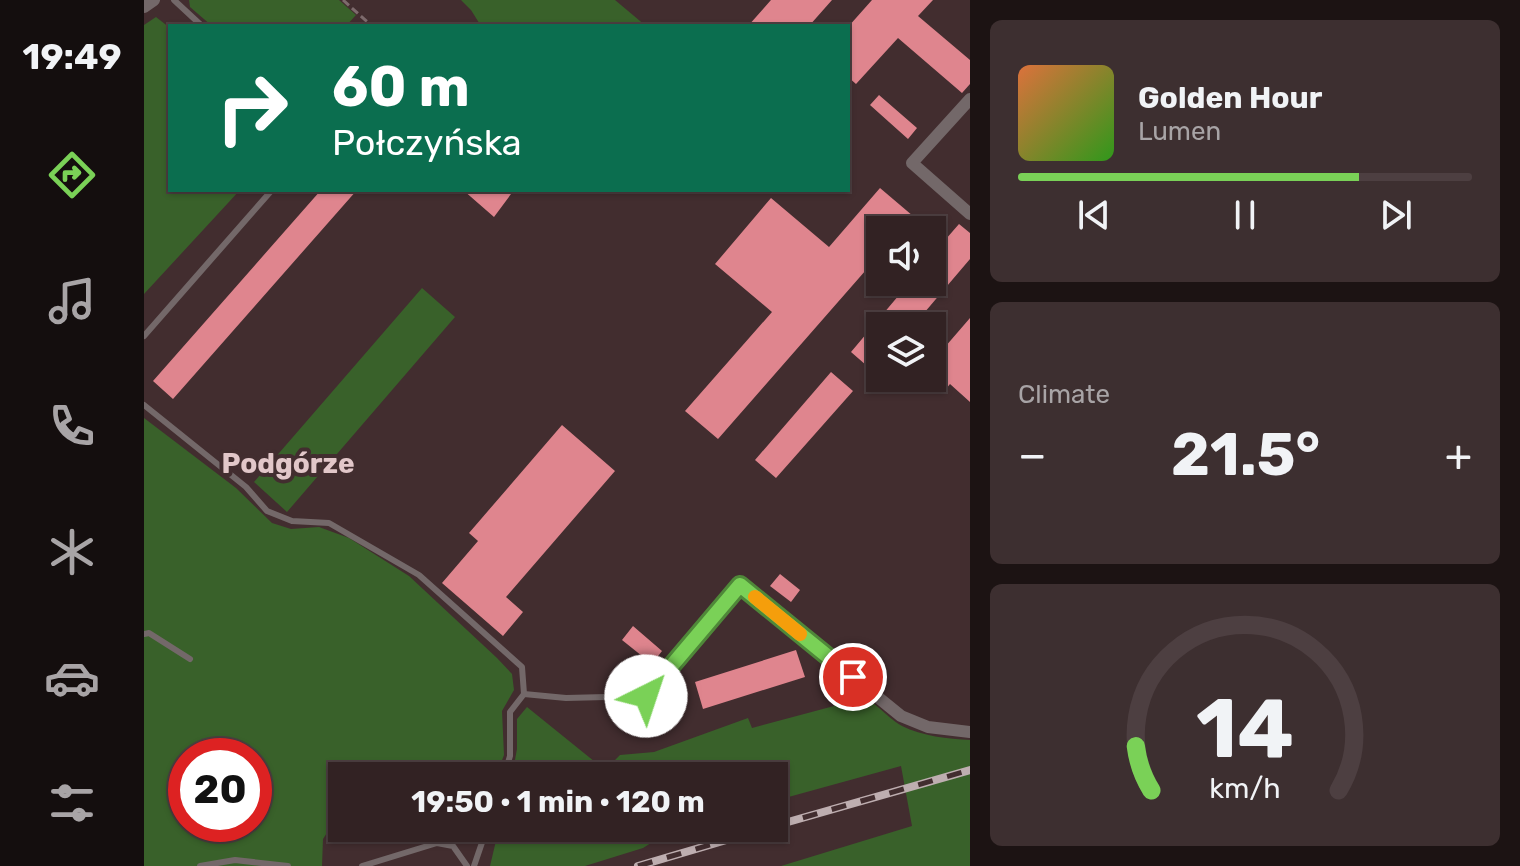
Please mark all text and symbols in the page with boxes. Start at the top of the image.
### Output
text: 19:49 [22,35,122,78]
text: 60 m [332,54,470,120]
icon: right [200,56,304,160]
text: Golden Hour [1138,80,1322,116]
text: Lumen [1138,116,1221,147]
text: Połczyńska [332,121,522,164]
icon: directions [44,147,100,203]
icon: previous [1072,193,1116,237]
icon: pause [1223,193,1267,237]
icon: next [1374,193,1418,237]
map controls [866,216,946,392]
button: sound [866,216,946,296]
icon: music [44,273,100,329]
button: layers [866,312,946,392]
text: Climate [1018,379,1110,410]
icon: phone [44,398,100,454]
text: 21.5° [1171,419,1320,490]
text: − [1018,429,1047,481]
text: + [1445,429,1472,481]
district label: Podgórze [221,447,355,480]
icon: climate [44,524,100,580]
pin [819,643,887,711]
icon: car [44,650,100,706]
position arrow [604,654,688,738]
icon: arrive [831,655,875,699]
text: 14 [1196,679,1294,778]
speed limit sign: 20 [168,738,272,842]
text: km/h [1209,771,1281,805]
icon: filters [44,775,100,831]
text: 19:50 · 1 min · 120 m [411,784,705,820]

